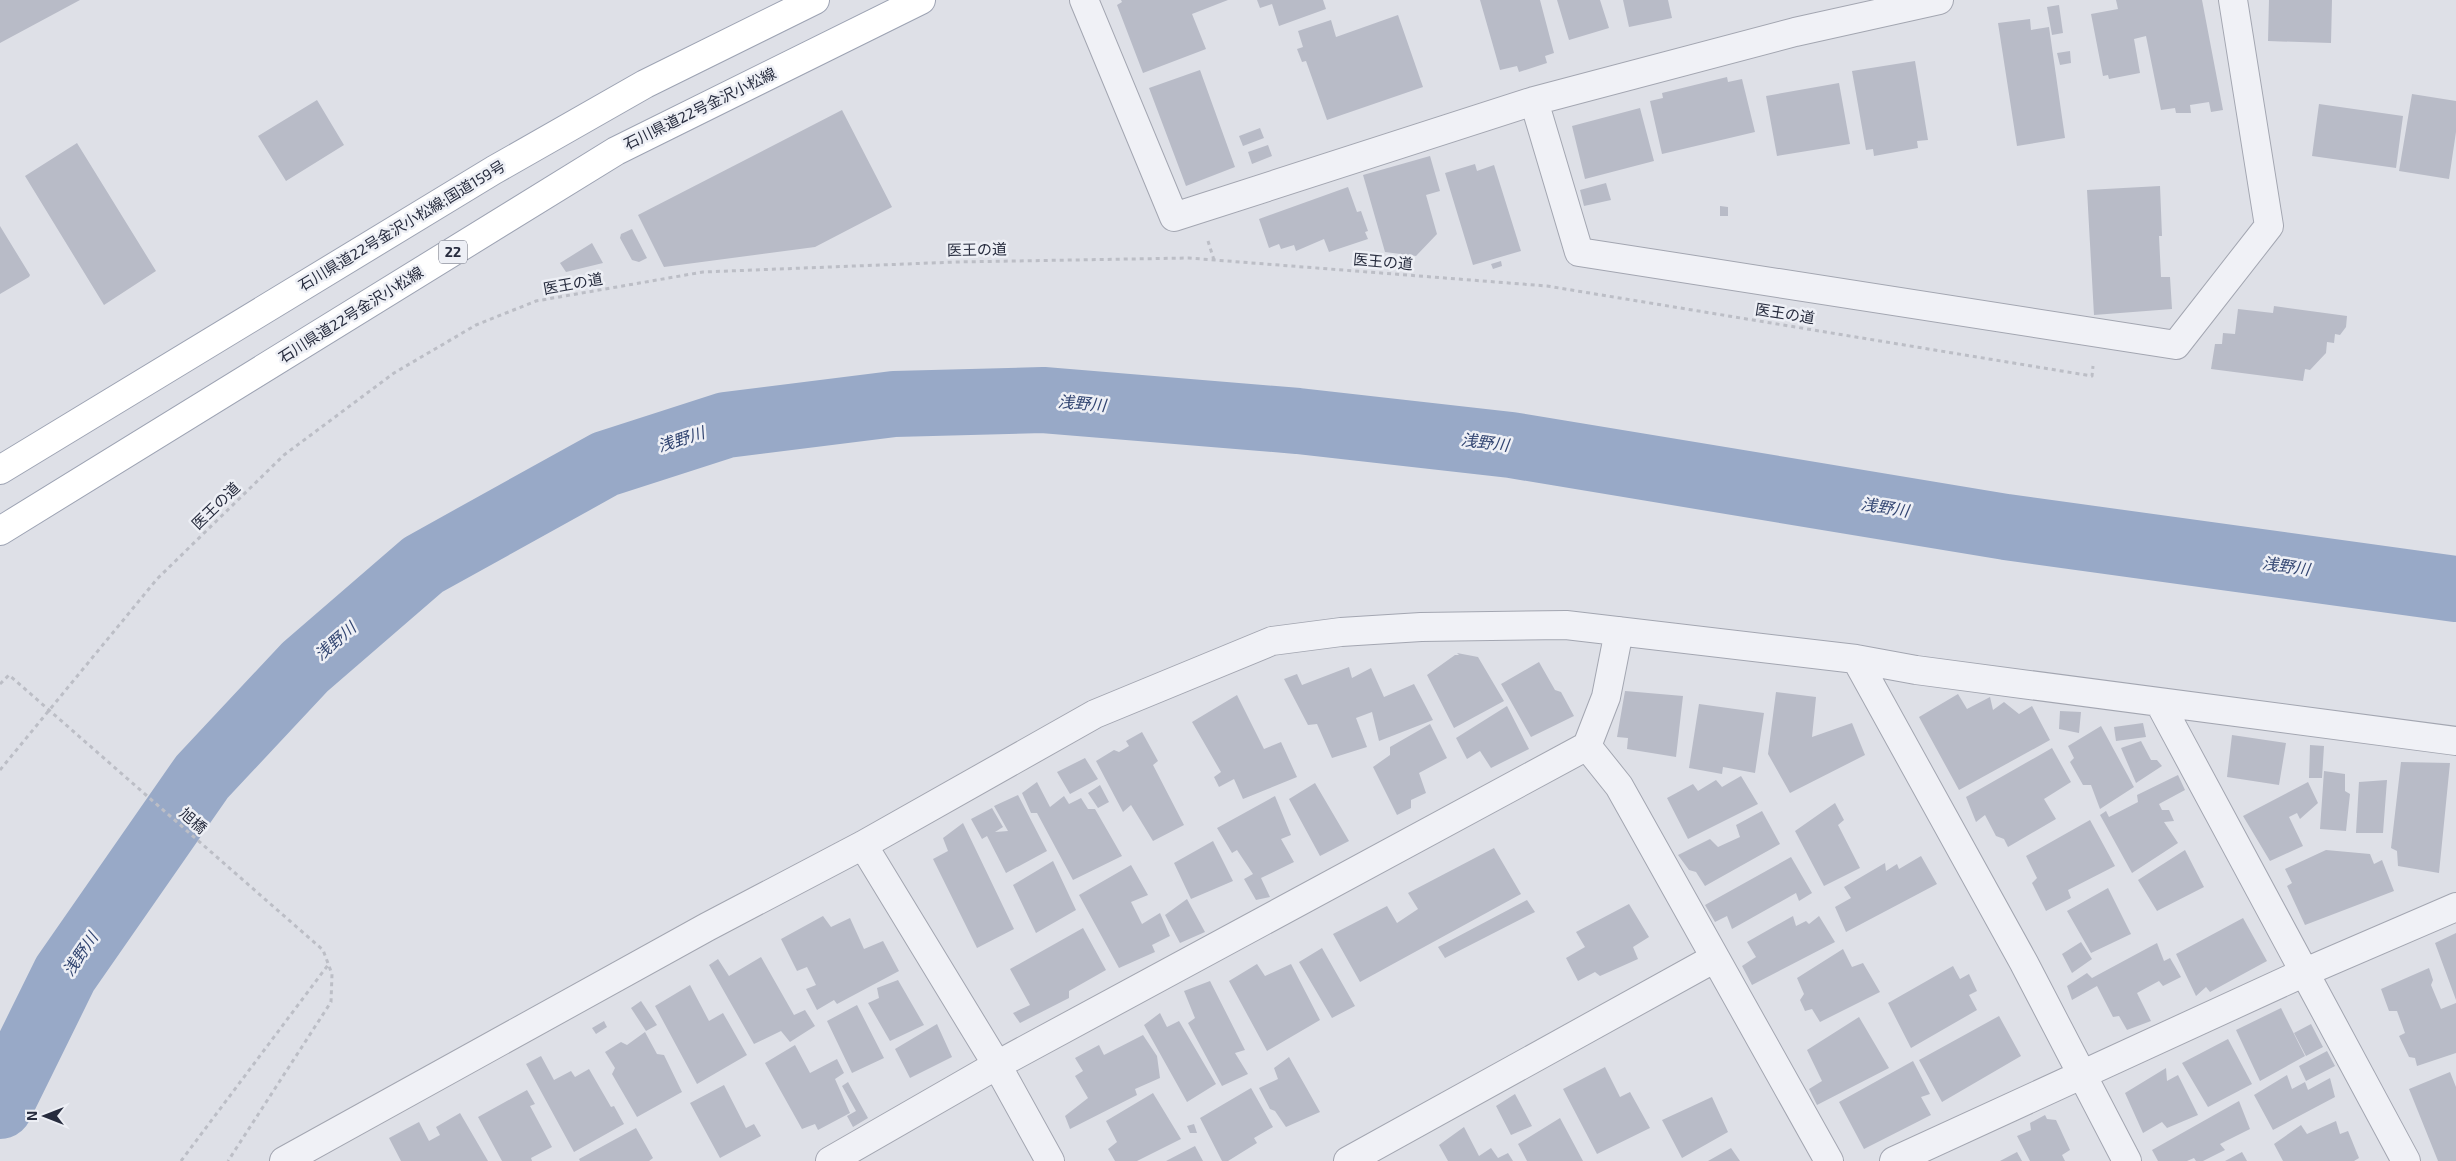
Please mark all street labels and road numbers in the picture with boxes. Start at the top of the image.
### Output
street label: 石川県道22号金沢小松線 [621,63,779,153]
street label: 石川県道22号金沢小松線;国道159号 [295,157,509,295]
street label: 医王の道 [947,239,1007,259]
road number: 22 [439,240,467,264]
street label: 医王の道 [1352,249,1414,273]
street label: 石川県道22号金沢小松線 [275,262,426,366]
street label: 医王の道 [542,269,604,297]
street label: 医王の道 [1754,299,1816,327]
street label: 医王の道 [187,478,243,533]
street label: 旭橋 [176,804,211,837]

